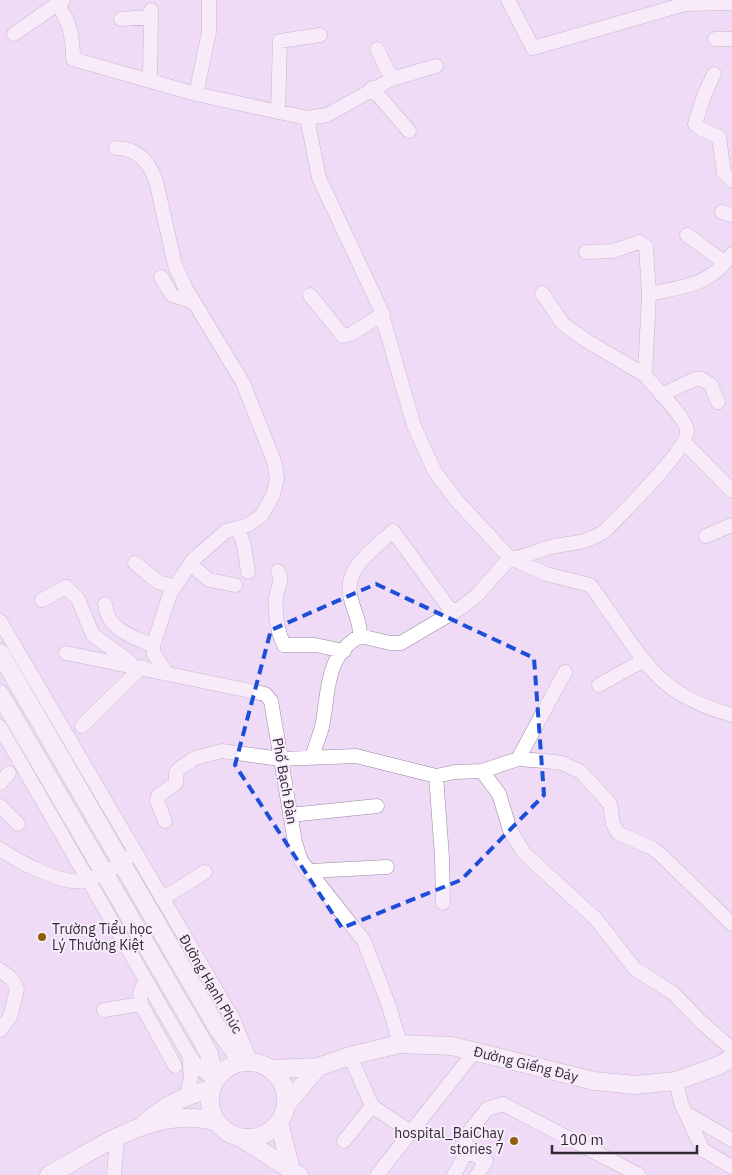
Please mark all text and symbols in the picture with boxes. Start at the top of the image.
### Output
street label: Phố Bạch Đàn [269,736,301,826]
place label: Trường Tiểu học Lý Thường Kiệt [52,920,152,954]
marker: Trường Tiểu học Lý Thường Kiệt [36,931,48,943]
street label: Đường Hạnh Phúc [175,931,247,1037]
street label: Đường Giếng Đáy [472,1042,580,1086]
scale bar [552,1122,697,1154]
place label: hospital_BaiChay stories 7 [394,1124,504,1158]
text: 100 m [560,1130,604,1149]
marker: hospital_BaiChay stories 7 [508,1135,520,1147]

